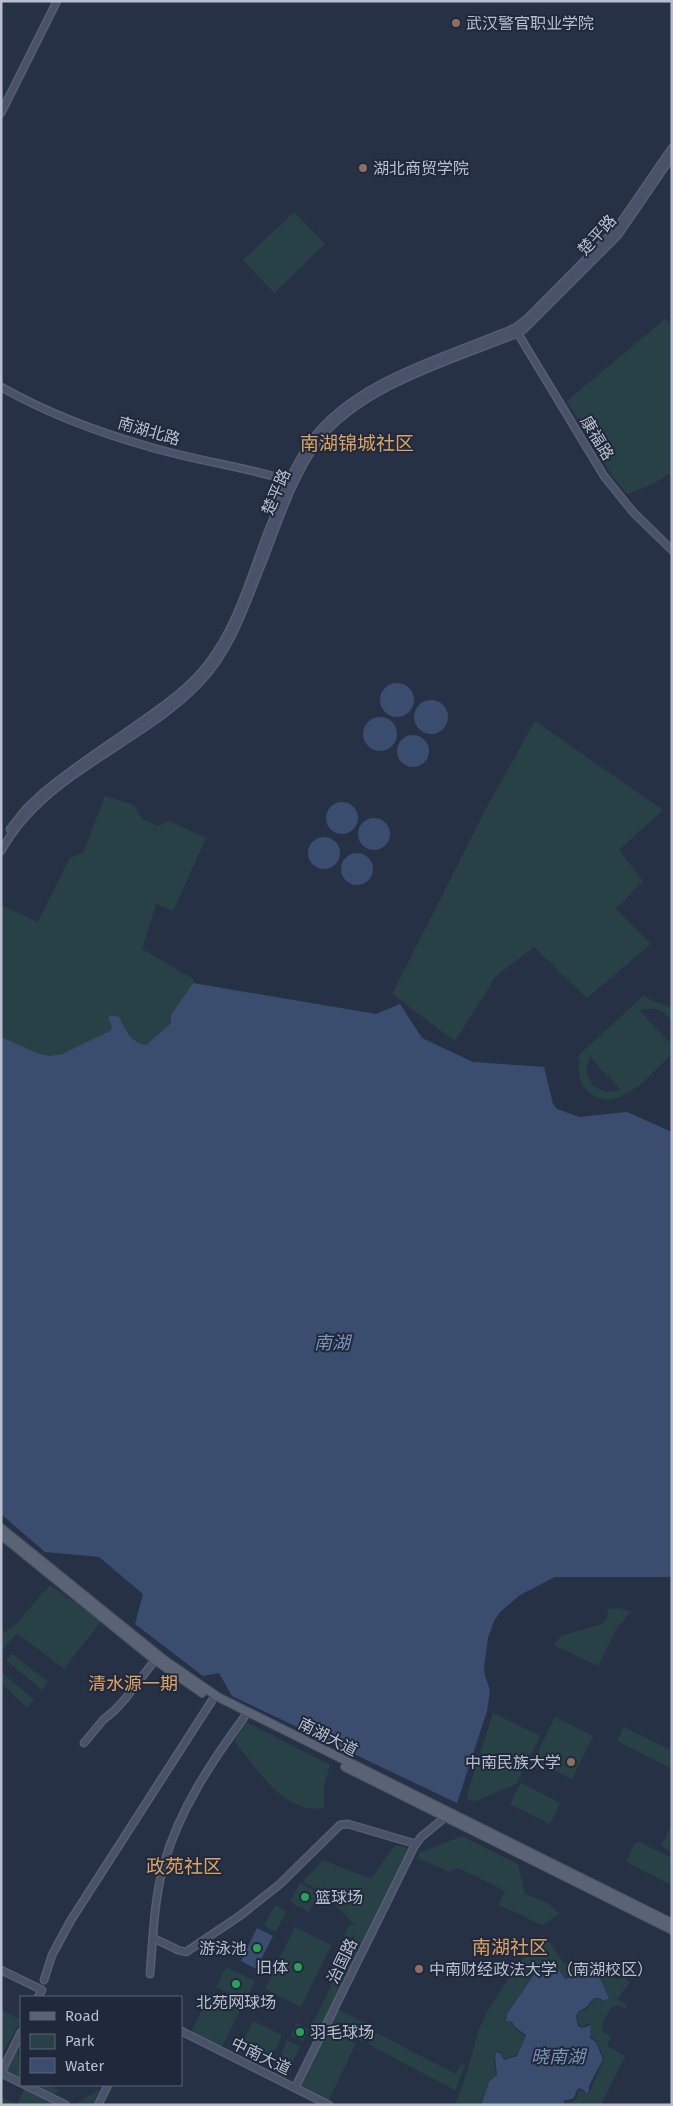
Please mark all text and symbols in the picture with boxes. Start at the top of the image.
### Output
place label: 武汉警官职业学院 [466,14,594,33]
marker: 武汉警官职业学院 [450,17,462,29]
place label: 湖北商贸学院 [373,159,469,178]
marker: 湖北商贸学院 [357,162,369,174]
street label: 楚平路 [574,211,620,259]
street label: 南湖北路 [116,413,182,449]
street label: 康福路 [576,413,618,463]
district label: 南湖锦城社区 [300,432,414,455]
street label: 楚平路 [258,466,294,518]
water label: 南湖 [314,1332,353,1354]
district label: 清水源一期 [88,1673,178,1695]
street label: 南湖大道 [295,1714,361,1760]
place label: 中南民族大学 [465,1753,561,1772]
marker: 中南民族大学 [565,1756,577,1768]
district label: 政苑社区 [146,1855,222,1878]
place label: 篮球场 [315,1888,363,1907]
marker: 篮球场 [299,1891,311,1903]
street label: 治国路 [323,1935,361,1987]
district label: 南湖社区 [472,1936,548,1959]
place label: 游泳池 [199,1939,247,1958]
marker: 游泳池 [251,1942,263,1954]
place label: 旧体 [256,1958,288,1977]
place label: 中南财经政法大学（南湖校区） [429,1960,653,1979]
marker: 旧体 [292,1961,304,1973]
marker: 中南财经政法大学（南湖校区） [413,1963,425,1975]
marker: 北苑网球场 [230,1978,242,1990]
place label: 北苑网球场 [196,1993,276,2012]
legend [20,1996,182,2086]
text: Road [65,2007,100,2025]
place label: 羽毛球场 [310,2023,374,2042]
marker: 羽毛球场 [294,2026,306,2038]
text: Park [65,2032,95,2050]
street label: 中南大道 [228,2033,294,2079]
water label: 晓南湖 [531,2046,588,2068]
text: Water [65,2057,104,2075]

